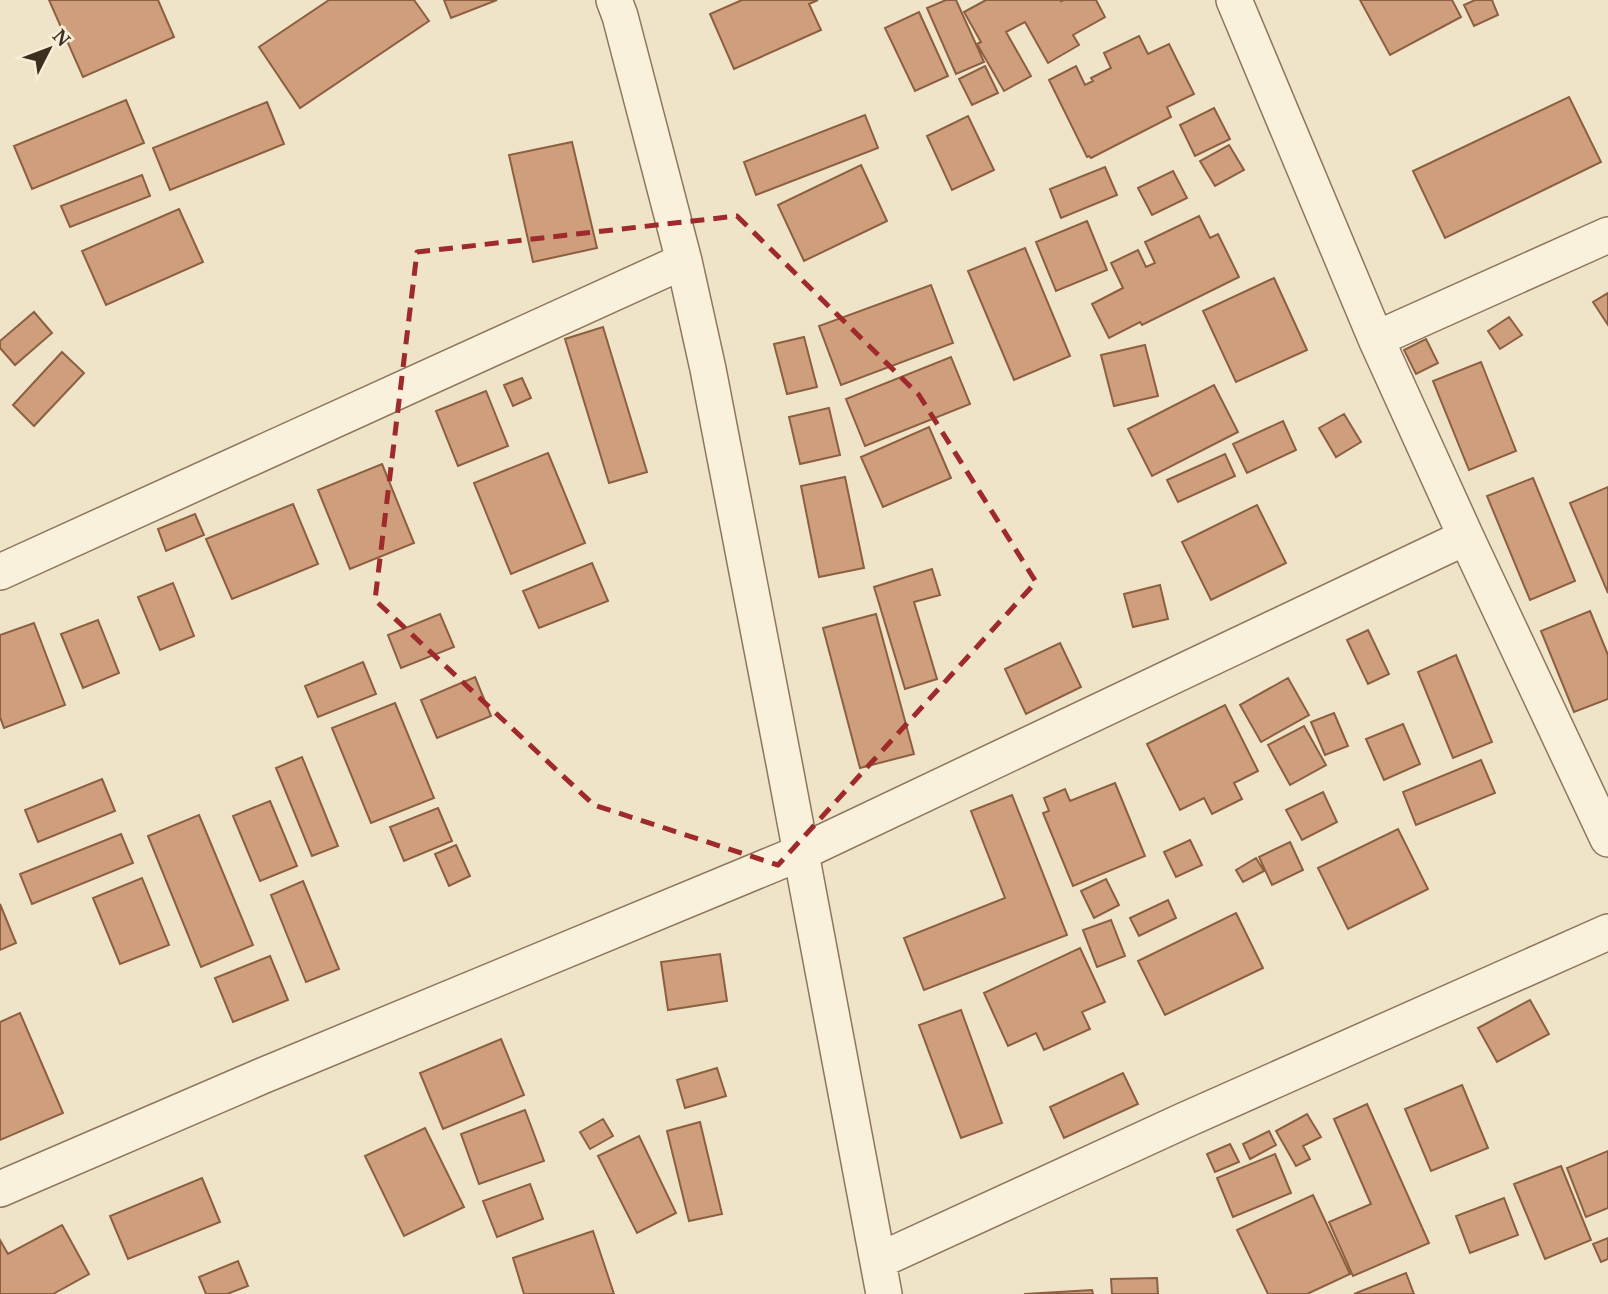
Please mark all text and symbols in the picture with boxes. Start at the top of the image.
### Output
north arrow [14,14,84,84]
text: N [47,23,76,52]

